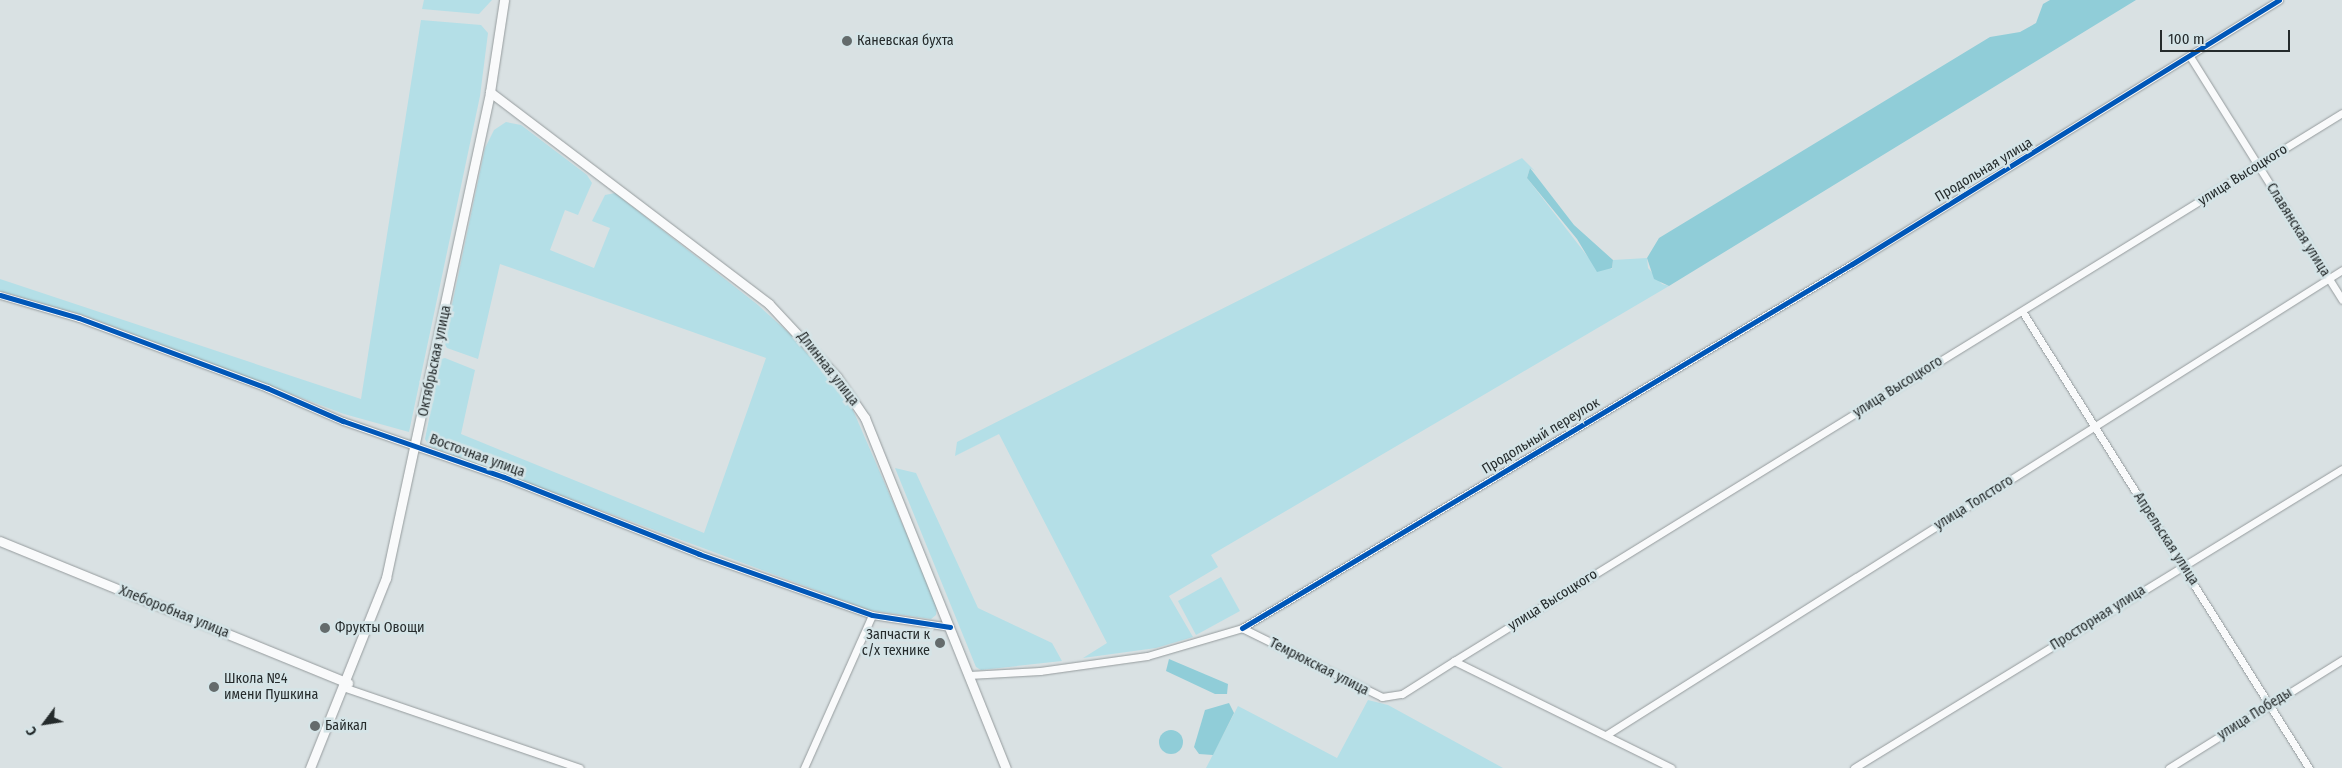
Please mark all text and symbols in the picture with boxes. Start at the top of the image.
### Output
scale bar [2162,20,2292,52]
text: 100 m [2168,30,2205,48]
place label: Каневская бухта [857,33,954,49]
marker: Каневская бухта [841,35,853,47]
street label: Продольная улица [1932,134,2036,206]
street label: улица Высоцкого [2195,141,2291,209]
street label: Славянская улица [2262,180,2334,280]
street label: Октябрьская улица [415,304,455,418]
street label: Длинная улица [794,329,862,409]
street label: улица Высоцкого [1850,353,1946,421]
street label: Продольный переулок [1479,394,1603,478]
street label: Восточная улица [427,431,527,481]
street label: улица Толстого [1932,472,2016,534]
street label: Апрельская улица [2130,489,2202,589]
street label: улица Высоцкого [1505,566,1601,634]
street label: Хлеборобная улица [116,582,232,642]
street label: Просторная улица [2047,582,2149,654]
place label: Фрукты Овощи [335,620,425,636]
marker: Фрукты Овощи [319,622,331,634]
place label: Запчасти к с/х технике [862,627,930,660]
street label: Темрюкская улица [1266,635,1372,699]
marker: Запчасти к с/х технике [934,637,946,649]
place label: Школа №4 имени Пушкина [224,671,318,704]
marker: Школа №4 имени Пушкина [208,681,220,693]
street label: улица Победы [2215,684,2295,744]
north arrow [20,698,70,748]
place label: Байкал [325,718,367,734]
marker: Байкал [309,720,321,732]
text: С [23,723,41,739]

